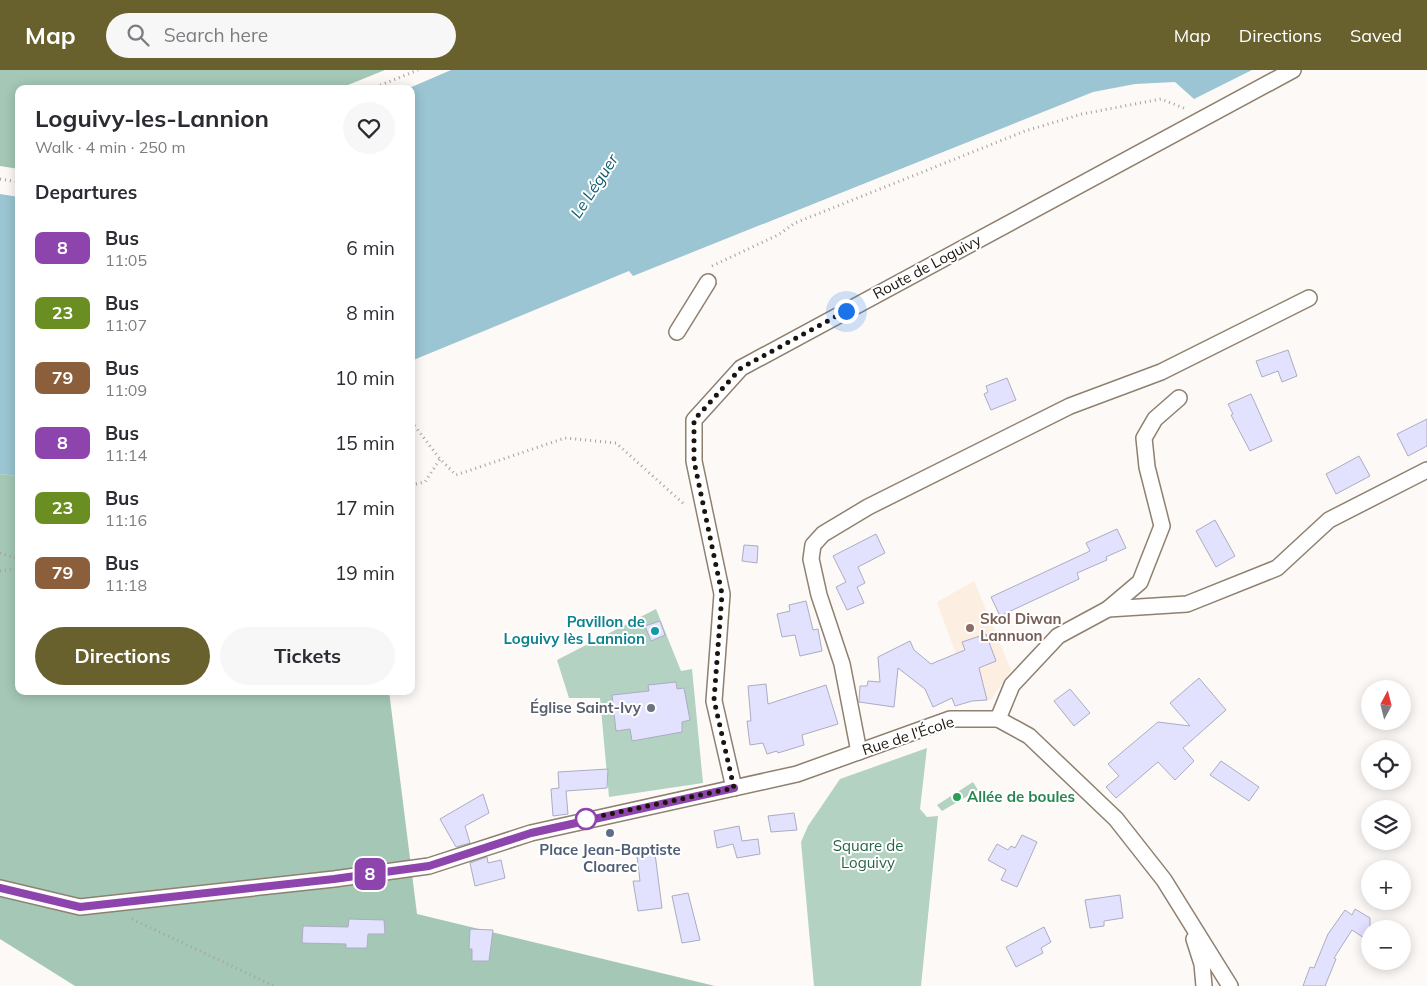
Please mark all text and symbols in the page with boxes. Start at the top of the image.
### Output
search box [106,13,456,58]
text: Map [25,20,76,50]
icon: search [124,21,152,49]
text: Search here [164,23,268,47]
text: Map [1174,24,1211,47]
text: Directions [1239,24,1322,47]
text: Saved [1350,24,1402,47]
button: heart [343,102,395,154]
text: Loguivy-les-Lannion [35,103,269,133]
text: Walk · 4 min · 250 m [35,137,186,157]
water label: Le Léguer [566,149,623,222]
text: Departures [35,180,137,204]
text: Bus [105,226,139,250]
street label: Route de Loguivy [869,230,984,303]
text: 8 [57,236,68,259]
text: 6 min [346,236,395,260]
text: 11:05 [105,250,147,270]
text: Bus [105,291,139,315]
your location [834,299,859,324]
text: 23 [52,301,73,324]
text: 8 min [346,301,395,325]
text: 11:07 [105,315,147,335]
text: Bus [105,356,139,380]
text: 79 [52,366,73,389]
text: 10 min [335,366,395,390]
text: 11:09 [105,380,147,400]
text: Bus [105,421,139,445]
text: 8 [57,431,68,454]
text: 15 min [335,431,395,455]
text: 11:14 [105,445,147,465]
text: Bus [105,486,139,510]
text: 23 [52,496,73,519]
text: 17 min [335,496,395,520]
text: 11:16 [105,510,147,530]
text: Bus [105,551,139,575]
text: 79 [52,561,73,584]
text: 19 min [335,561,395,585]
text: 11:18 [105,575,147,595]
place label: Skol Diwan Lannuon [980,609,1062,645]
place label: Pavillon de Loguivy lès Lannion [503,612,645,648]
marker: Skol Diwan Lannuon [964,622,976,634]
marker: Pavillon de Loguivy lès Lannion [649,625,661,637]
button: Directions [35,627,210,685]
button: Tickets [220,627,395,685]
north arrow [1361,680,1411,730]
map controls [1361,680,1411,970]
place label: Église Saint-Ivy [530,698,642,717]
marker: Église Saint-Ivy [645,702,657,714]
street label: Rue de l'École [860,712,956,759]
button: locate [1361,740,1411,790]
place label: Allée de boules [967,787,1075,806]
marker: Allée de boules [951,791,963,803]
button: layers [1361,800,1411,850]
unlabelled marker [575,808,597,830]
marker: Place Jean-Baptiste Cloarec [604,827,616,839]
park label: Square de Loguivy [833,836,903,872]
place label: Place Jean-Baptiste Cloarec [539,840,681,876]
line badge: 8 [354,858,386,890]
button: + [1361,860,1411,910]
text: 8 [365,862,375,885]
button: − [1361,920,1411,970]

